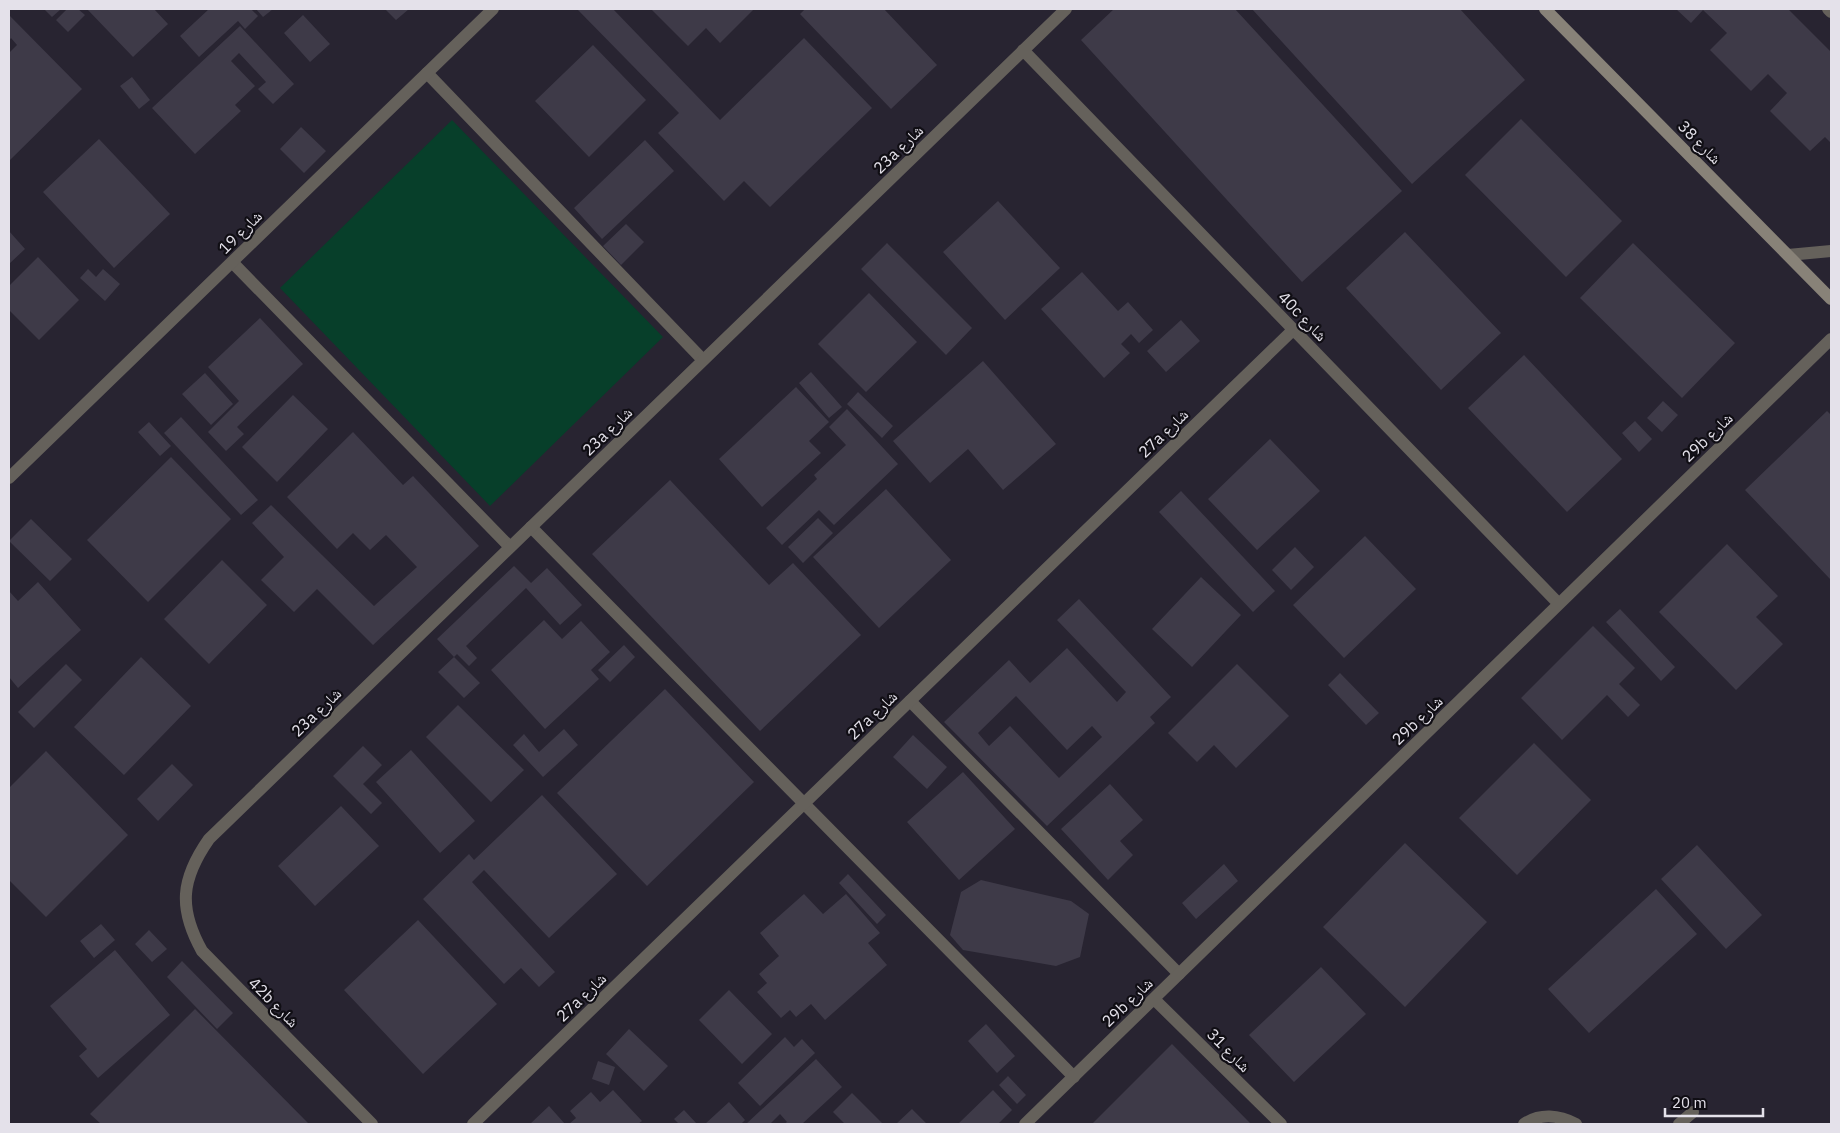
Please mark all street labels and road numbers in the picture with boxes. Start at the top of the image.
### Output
street label: شارع 38 [1673,116,1726,169]
street label: 23a شارع [869,120,928,178]
street label: شارع 19 [214,206,267,259]
street label: 40c شارع [1274,287,1332,346]
street label: 23a شارع [578,402,637,460]
street label: 27a شارع [1134,404,1193,462]
street label: 29b شارع [1678,408,1737,467]
street label: 23a شارع [287,683,346,741]
street label: 27a شارع [843,686,902,744]
street label: 29b شارع [1388,691,1447,750]
street label: 27a شارع [552,968,611,1026]
street label: 42b شارع [244,973,303,1032]
street label: 29b شارع [1098,973,1157,1032]
street label: شارع 31 [1202,1024,1255,1077]

